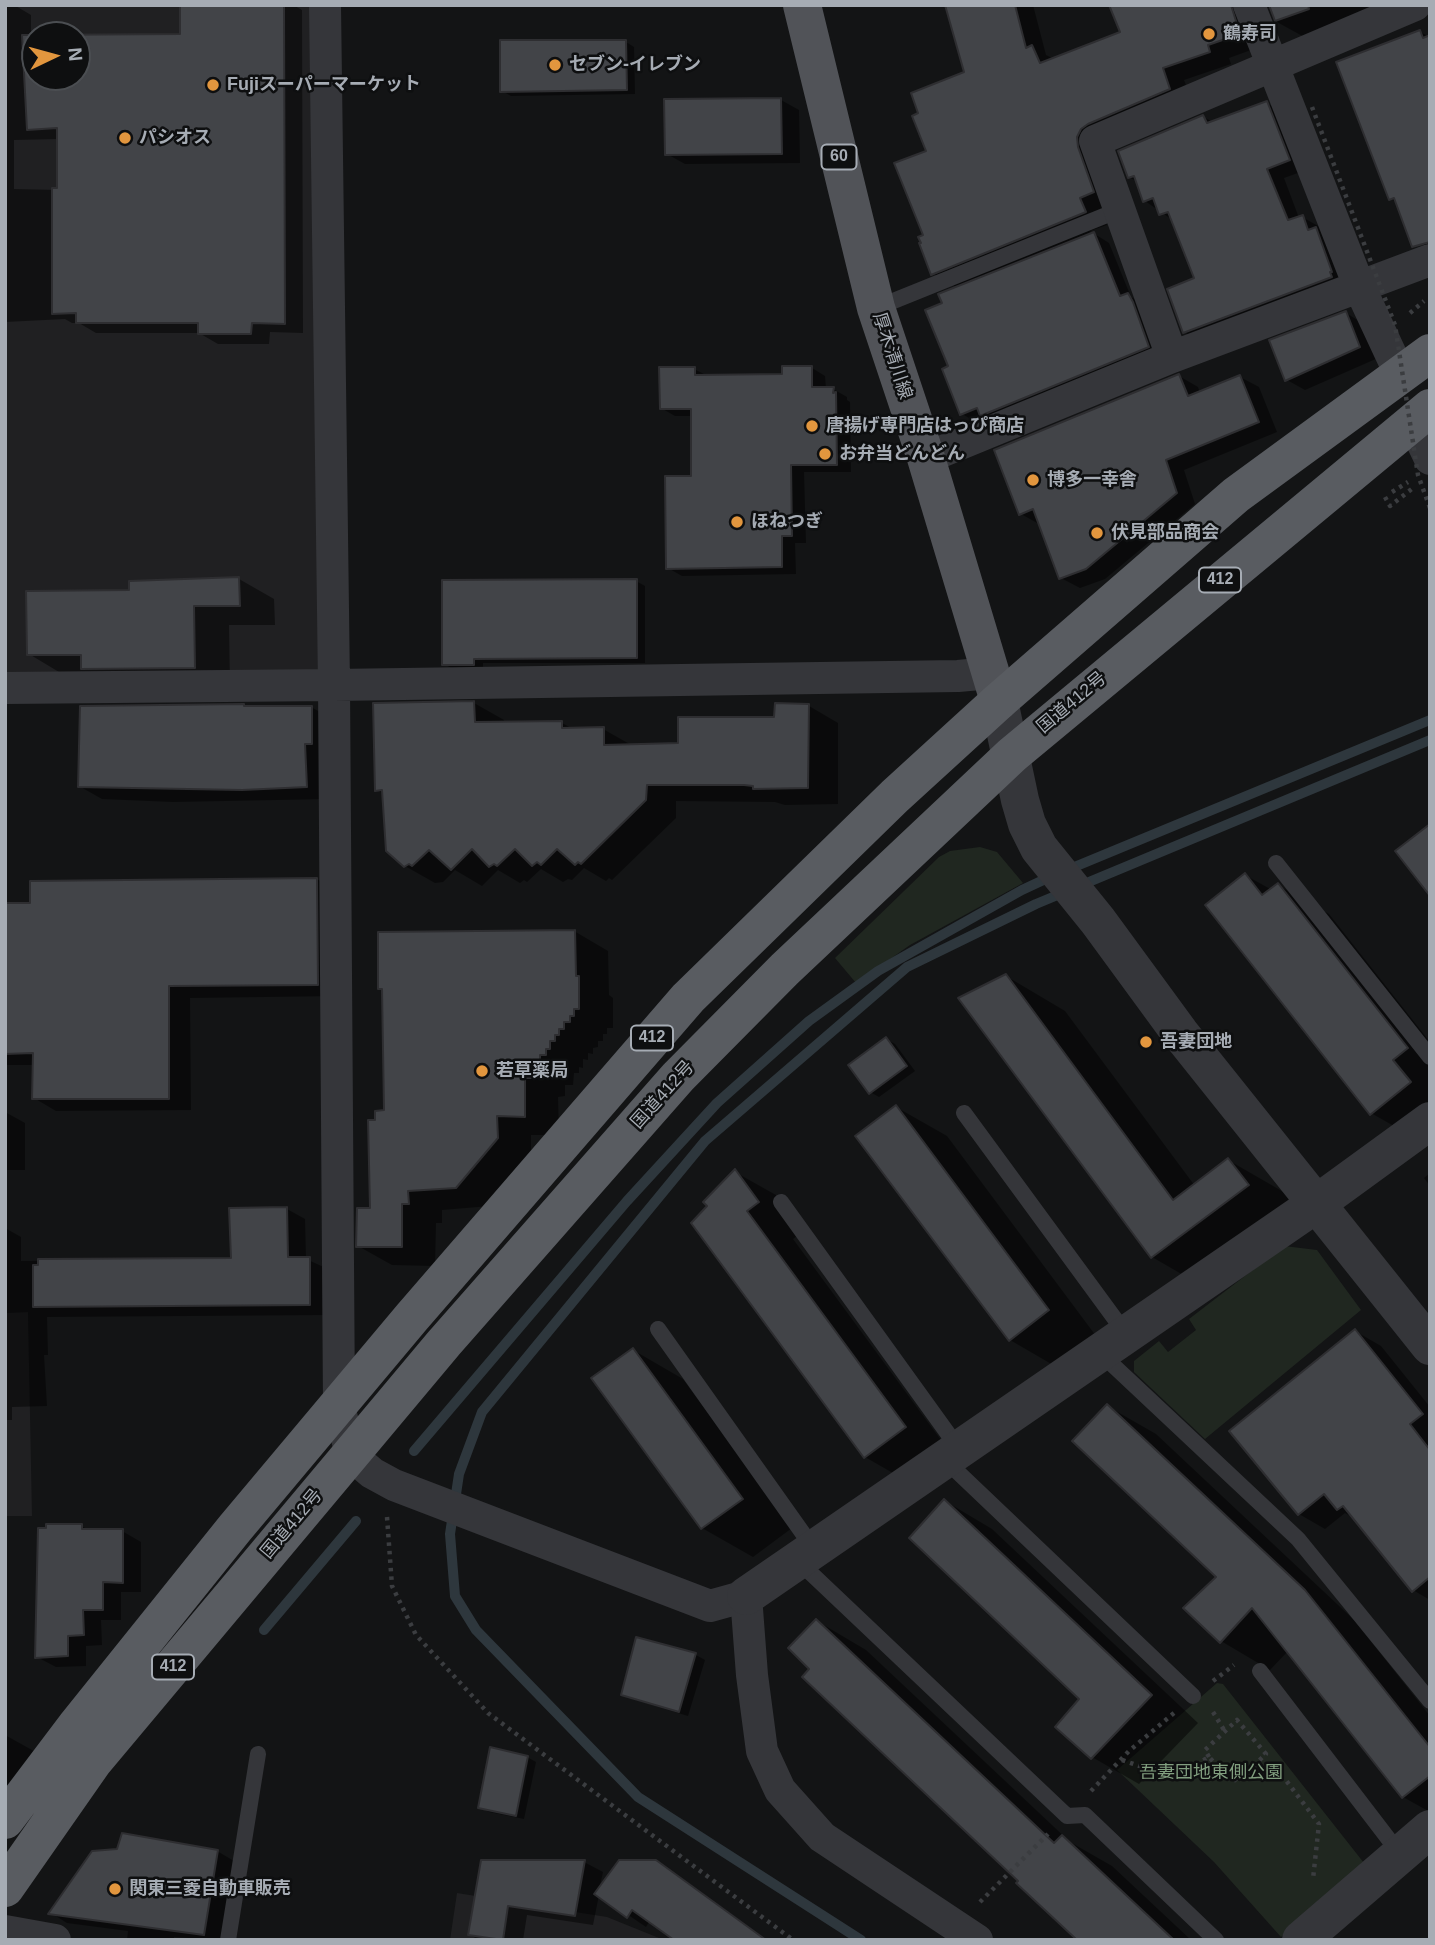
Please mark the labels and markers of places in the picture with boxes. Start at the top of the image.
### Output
place label: 鶴寿司 [1223,23,1277,45]
marker: 鶴寿司 [1201,26,1217,42]
place label: セブン-イレブン [569,54,701,76]
marker: セブン-イレブン [547,57,563,73]
place label: Fujiスーパーマーケット [227,74,421,96]
marker: Fujiスーパーマーケット [205,77,221,93]
place label: パシオス [139,127,211,149]
marker: パシオス [117,130,133,146]
place label: 唐揚げ専門店はっぴ商店 [826,415,1024,437]
marker: 唐揚げ専門店はっぴ商店 [804,418,820,434]
place label: お弁当どんどん [839,443,965,465]
marker: お弁当どんどん [817,446,833,462]
place label: 博多一幸舎 [1047,469,1137,491]
marker: 博多一幸舎 [1025,472,1041,488]
place label: ほねつぎ [751,511,823,533]
marker: ほねつぎ [729,514,745,530]
place label: 伏見部品商会 [1111,522,1219,544]
marker: 伏見部品商会 [1089,525,1105,541]
place label: 吾妻団地 [1160,1031,1232,1053]
marker: 吾妻団地 [1138,1034,1154,1050]
place label: 若草薬局 [496,1060,568,1082]
marker: 若草薬局 [474,1063,490,1079]
place label: 関東三菱自動車販売 [129,1878,291,1900]
marker: 関東三菱自動車販売 [107,1881,123,1897]

